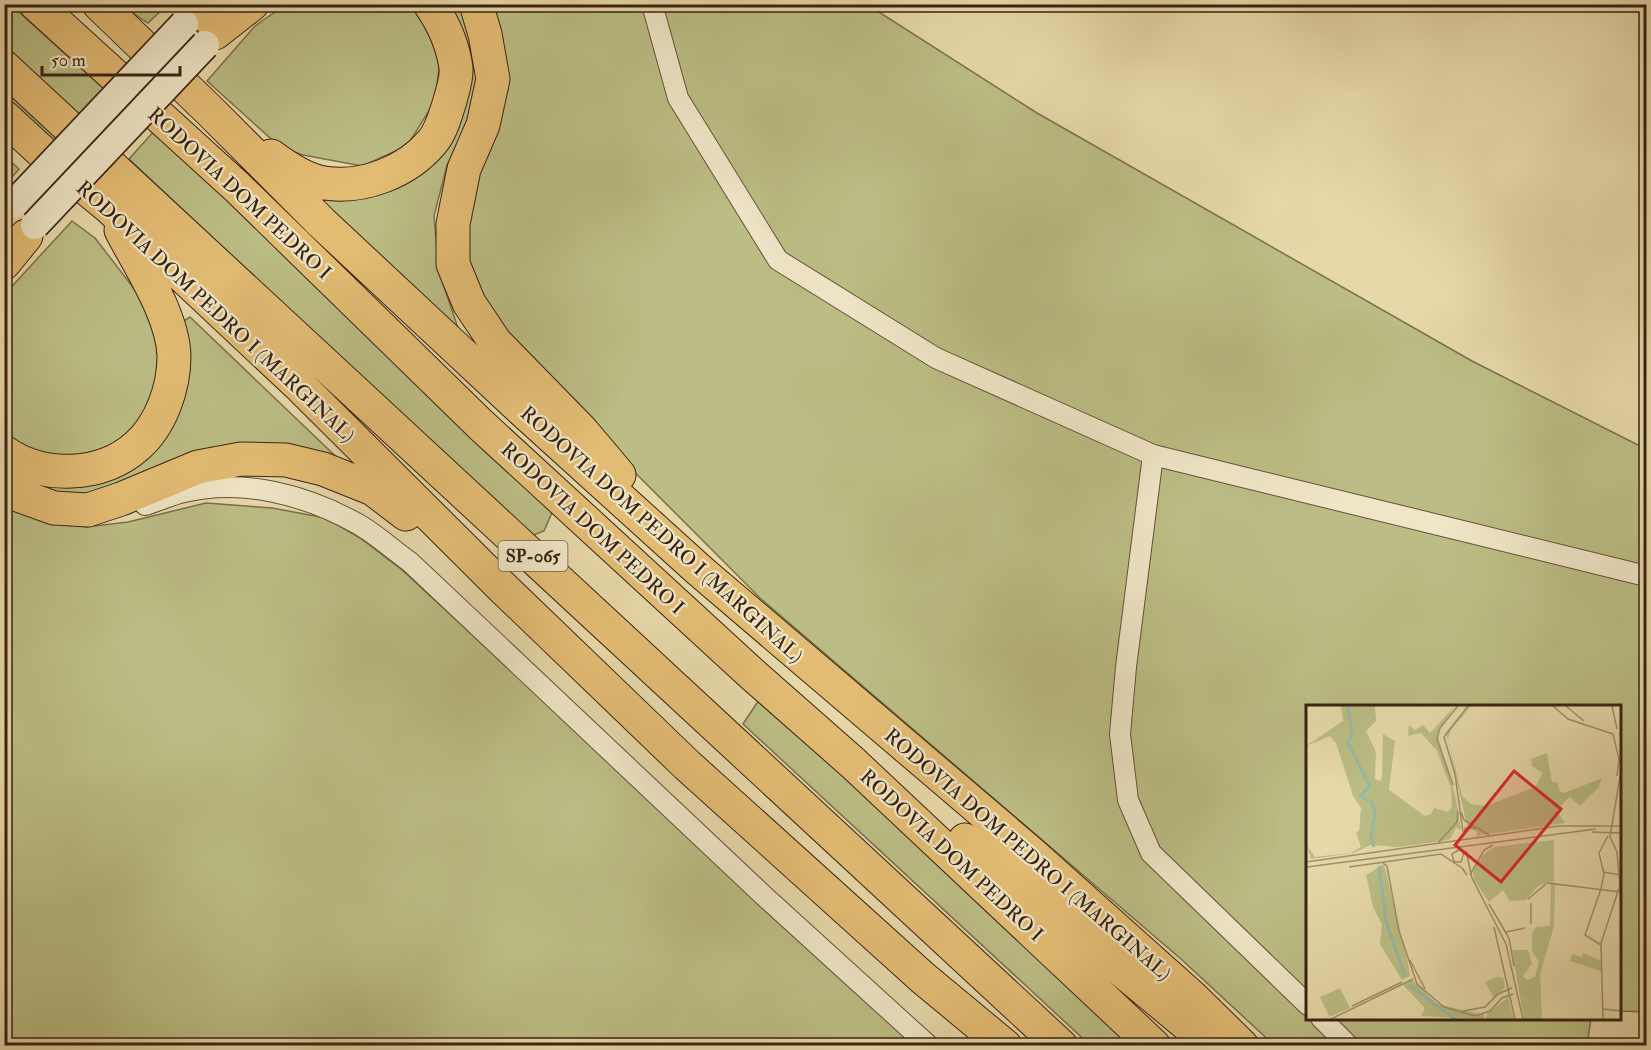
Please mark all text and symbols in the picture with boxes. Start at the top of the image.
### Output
scale bar [42,39,180,77]
text: 50 m [51,49,86,72]
street label: RODOVIA DOM PEDRO I [143,102,337,285]
street label: RODOVIA DOM PEDRO I (MARGINAL) [71,175,360,447]
street label: RODOVIA DOM PEDRO I (MARGINAL) [515,401,808,668]
street label: RODOVIA DOM PEDRO I [496,437,690,620]
road number: SP-065 [498,541,568,571]
inset map [1306,705,1621,1020]
street label: RODOVIA DOM PEDRO I (MARGINAL) [880,723,1176,985]
street label: RODOVIA DOM PEDRO I [855,764,1049,946]

